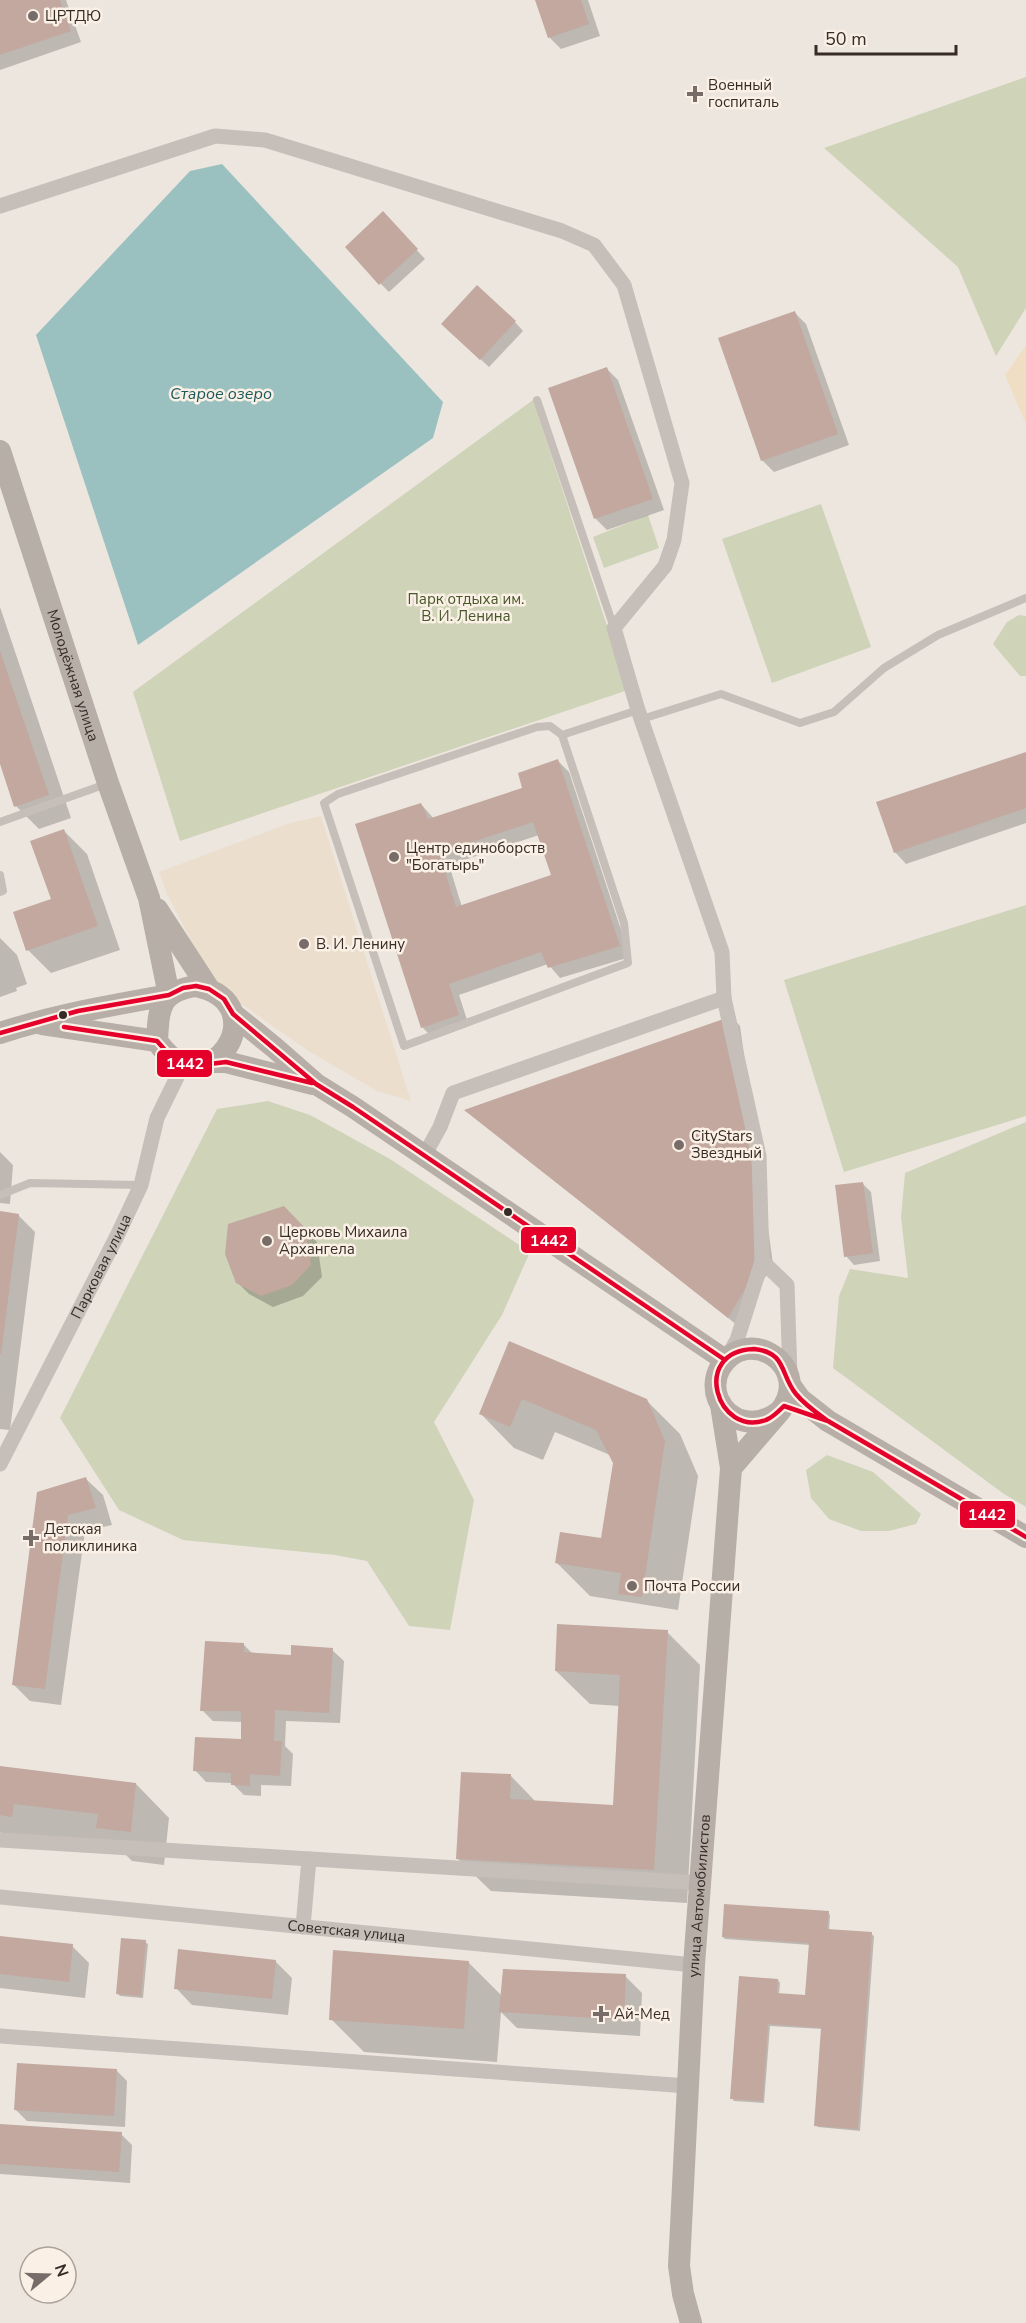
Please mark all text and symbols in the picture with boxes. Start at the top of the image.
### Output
place label: ЦРТДЮ [45,6,101,26]
marker: ЦРТДЮ [26,9,40,23]
scale bar [816,18,956,56]
text: 50 m [825,27,867,51]
place label: Военный госпиталь [708,75,779,112]
marker: Военный госпиталь [686,85,704,103]
water label: Старое озеро [170,383,272,405]
park label: Парк отдыха им. В. И. Ленина [408,589,524,626]
street label: Молодёжная улица [42,607,104,744]
place label: Центр единоборств "Богатырь" [406,838,545,875]
marker: Центр единоборств "Богатырь" [387,850,401,864]
place label: В. И. Ленину [316,934,405,954]
marker: В. И. Ленину [297,937,311,951]
unlabelled marker [57,1009,69,1021]
line badge: 1442 [156,1049,213,1078]
text: 1442 [166,1053,204,1075]
place label: CityStars Звездный [691,1126,762,1163]
marker: CityStars Звездный [672,1138,686,1152]
unlabelled marker [502,1206,514,1218]
street label: Парковая улица [66,1211,136,1322]
place label: Церковь Михаила Архангела [279,1222,407,1259]
line badge: 1442 [520,1226,577,1254]
text: 1442 [530,1230,568,1252]
marker: Церковь Михаила Архангела [260,1234,274,1248]
line badge: 1442 [959,1500,1016,1529]
text: 1442 [968,1504,1006,1526]
place label: Детская поликлиника [44,1519,137,1556]
marker: Детская поликлиника [22,1529,40,1547]
place label: Почта России [644,1576,740,1596]
marker: Почта России [625,1579,639,1593]
street label: улица Автомобилистов [683,1814,715,1978]
street label: Советская улица [286,1915,406,1947]
place label: Ай-Мед [614,2004,670,2024]
marker: Ай-Мед [592,2005,610,2023]
north arrow [18,2245,78,2305]
text: N [49,2261,74,2280]

